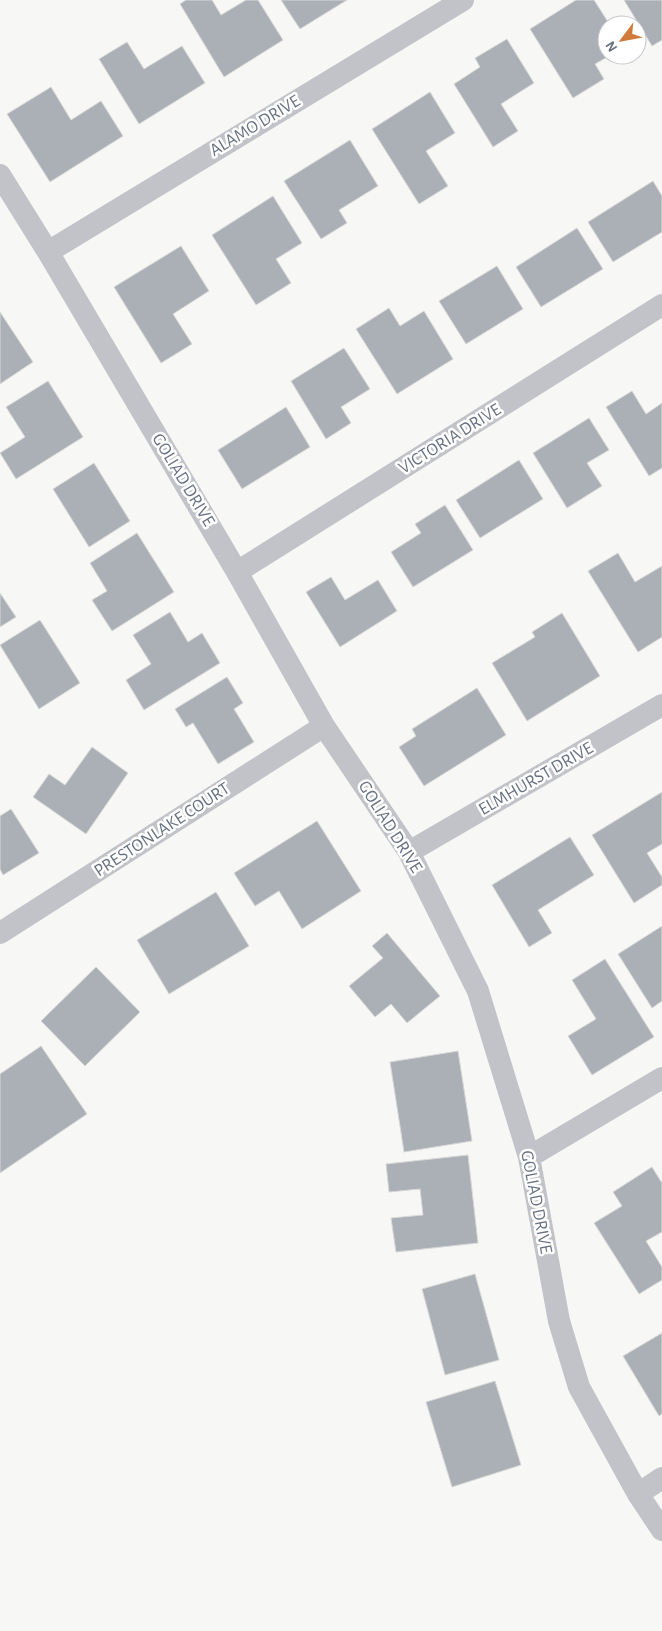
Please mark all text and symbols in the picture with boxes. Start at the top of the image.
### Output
north arrow [597,15,647,65]
text: N [603,39,620,54]
street label: ALAMO DRIVE [207,92,304,160]
street label: VICTORIA DRIVE [396,400,505,478]
street label: GOLIAD DRIVE [148,431,218,530]
street label: ELMHURST DRIVE [476,739,597,819]
street label: GOLIAD DRIVE [355,778,425,876]
street label: PRESTONLAKE COURT [91,779,233,880]
street label: GOLIAD DRIVE [517,1149,555,1255]

